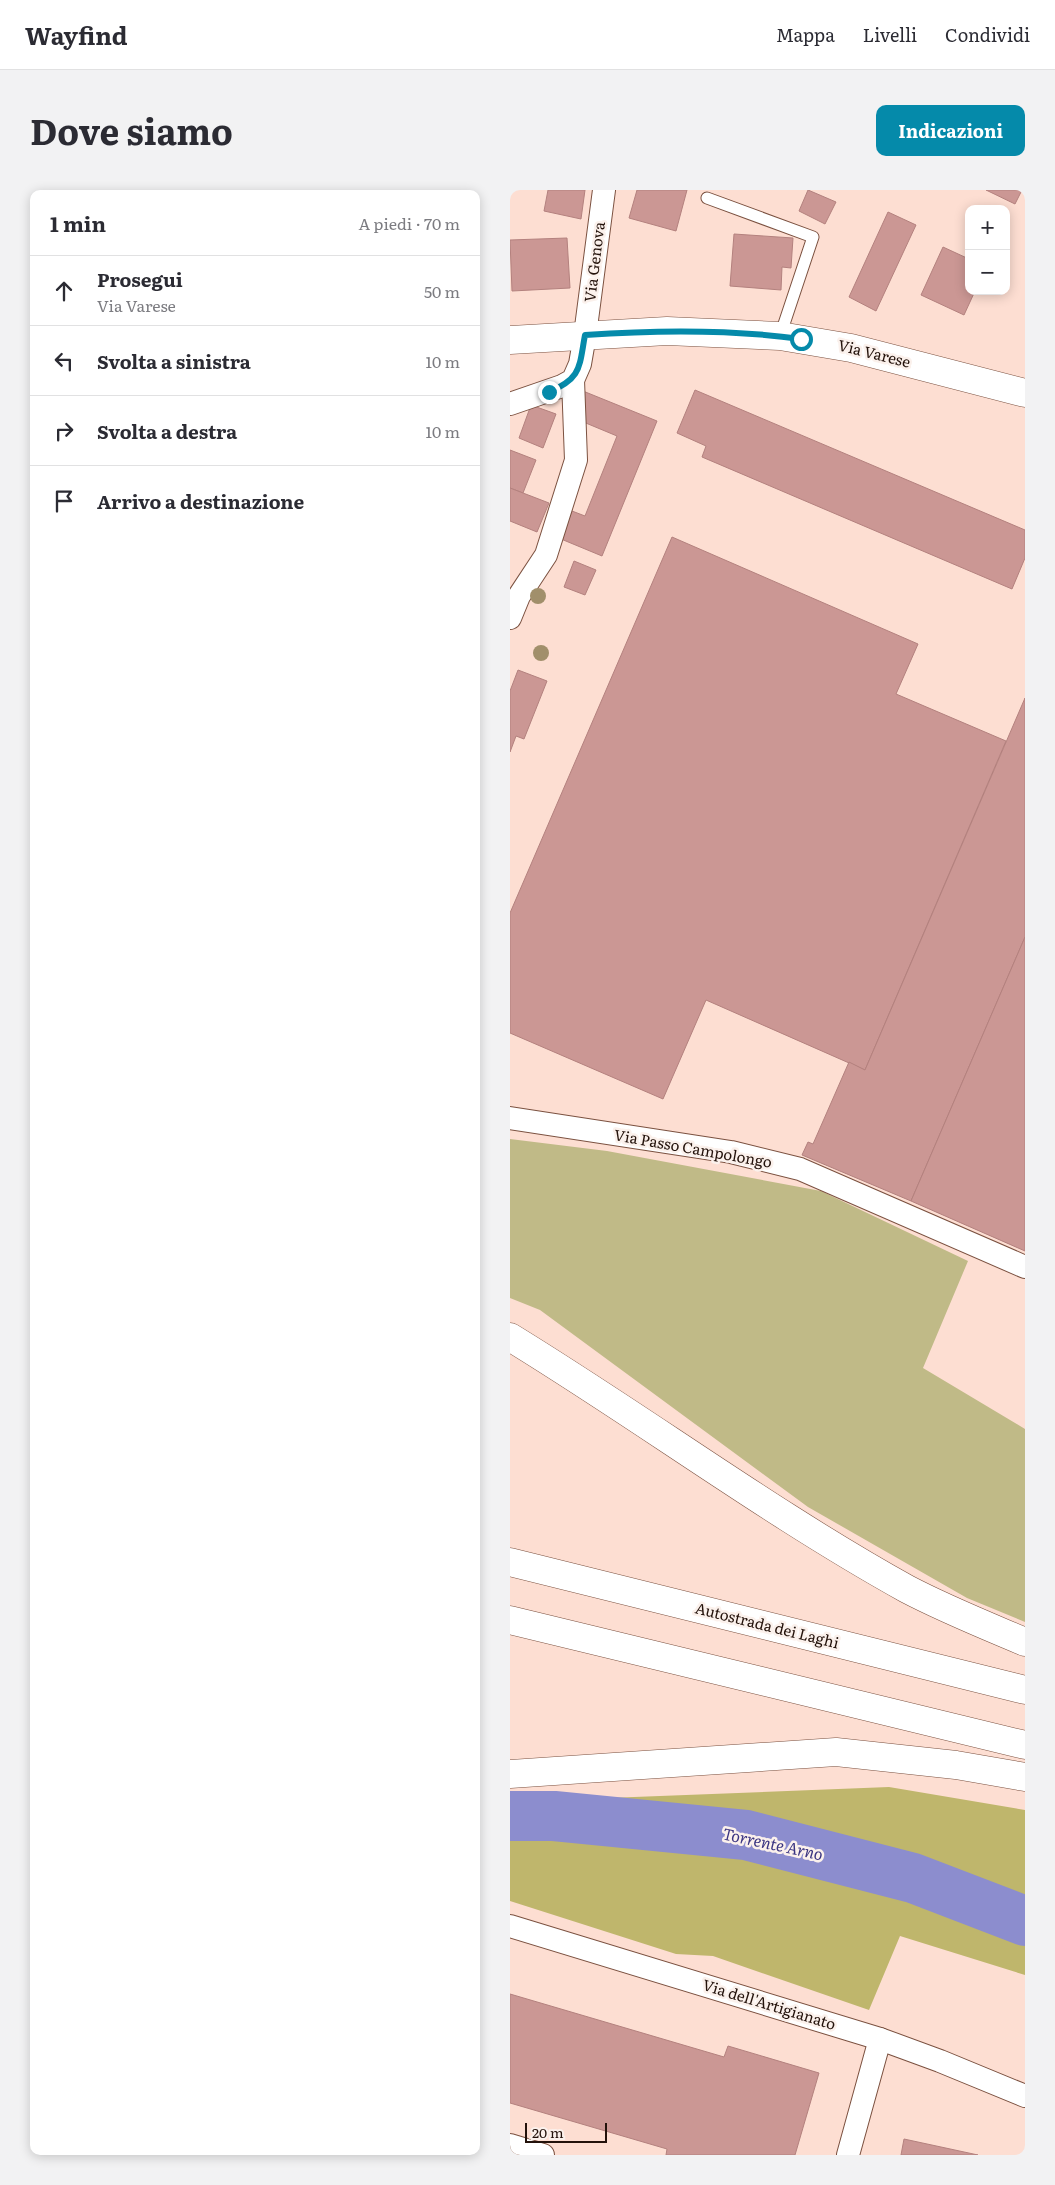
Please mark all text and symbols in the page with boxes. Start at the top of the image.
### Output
text: Wayfind [25,17,128,52]
text: Mappa [776,21,835,48]
text: Livelli [863,21,917,48]
text: Condividi [945,21,1030,48]
text: Dove siamo [30,104,233,156]
button: Indicazioni [876,105,1025,156]
map controls [965,205,1010,295]
button: + [965,205,1010,250]
text: 1 min [50,207,106,238]
text: A piedi · 70 m [359,211,460,235]
street label: Via Genova [577,219,610,303]
button: − [965,250,1010,295]
text: Prosegui [97,265,183,293]
icon: ahead [50,277,78,305]
text: 50 m [424,279,460,303]
text: Via Varese [97,293,176,317]
route start [790,328,813,351]
street label: Via Varese [836,332,913,373]
icon: left [50,347,78,375]
text: Svolta a sinistra [97,347,251,375]
text: 10 m [426,349,460,373]
route end [538,381,561,404]
icon: right [50,417,78,445]
text: Svolta a destra [97,417,237,445]
text: 10 m [426,419,460,443]
icon: arrive [50,487,78,515]
text: Arrivo a destinazione [97,487,304,515]
street label: Via Passo Campolongo [612,1122,774,1173]
street label: Autostrada dei Laghi [693,1596,842,1654]
water label: Torrente Arno [721,1821,825,1865]
street label: Via dell'Artigianato [700,1972,839,2035]
scale bar [525,2120,608,2143]
text: 20 m [532,2122,564,2142]

